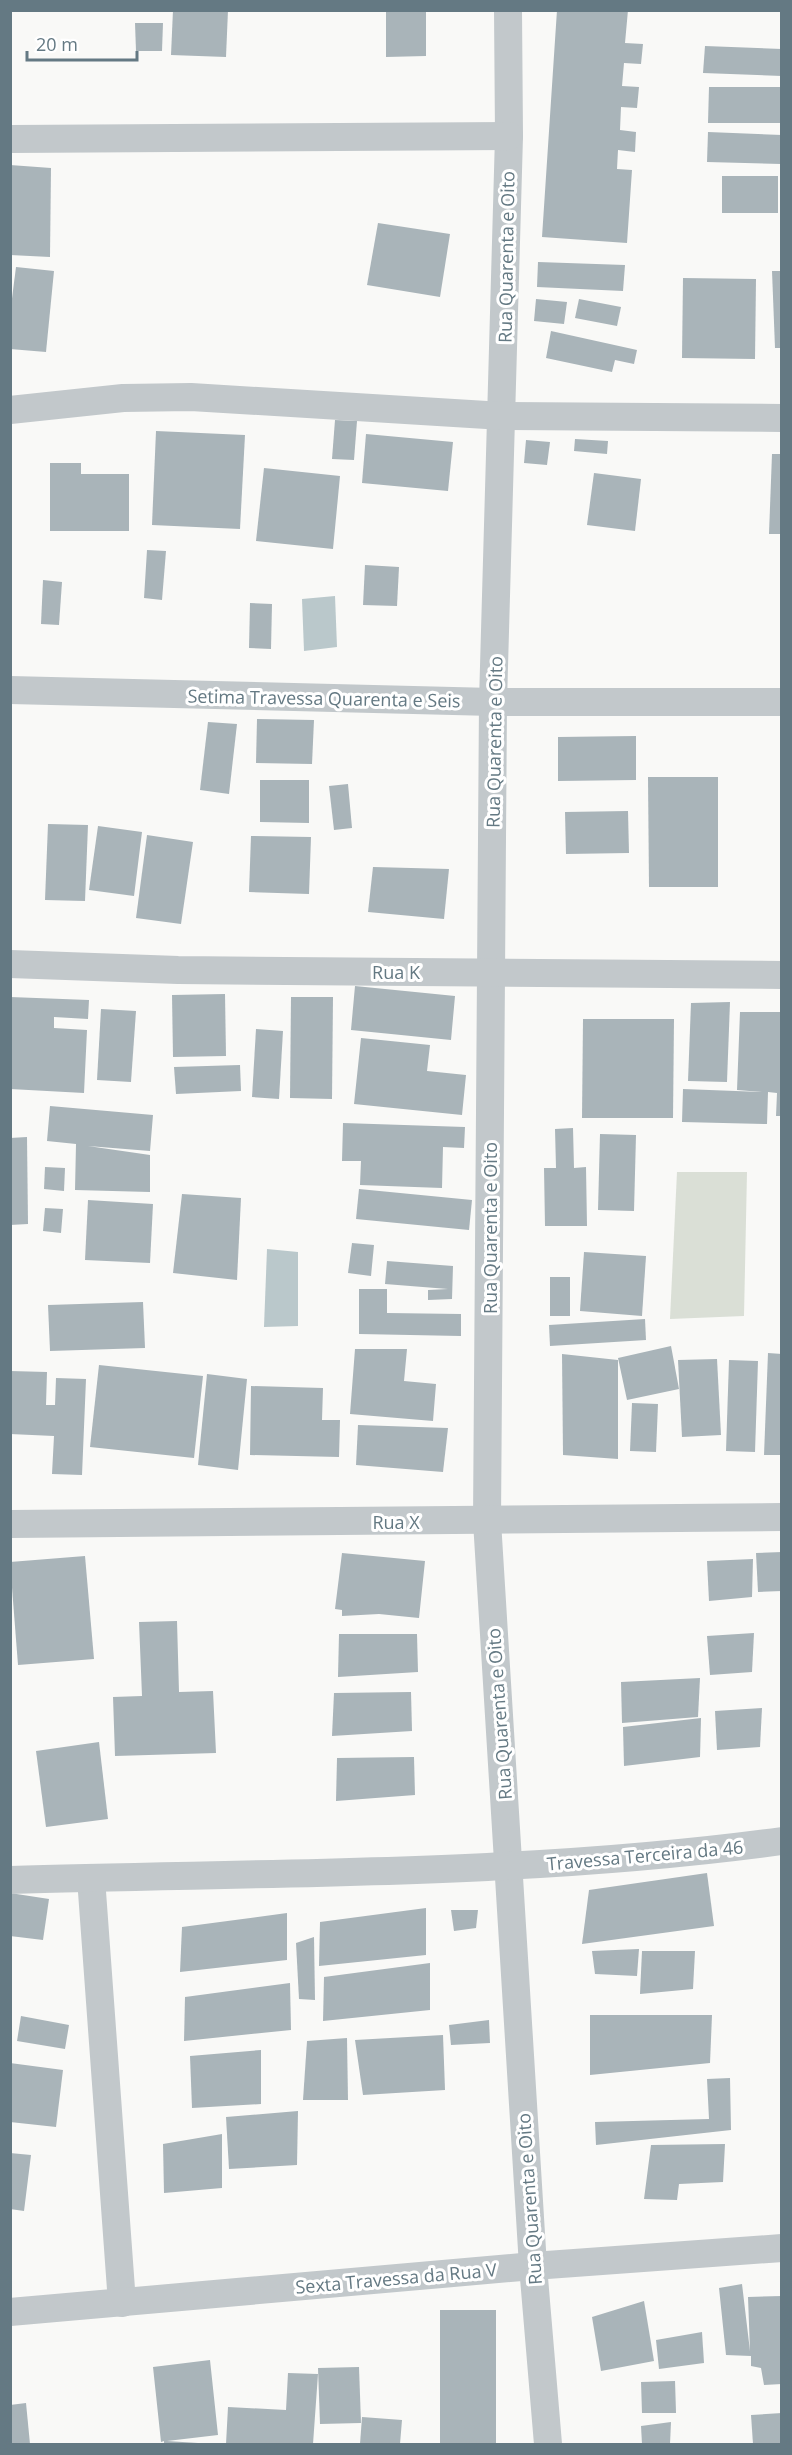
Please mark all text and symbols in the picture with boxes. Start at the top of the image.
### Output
scale bar [27,24,136,62]
text: 20 m [36,32,78,56]
street label: Rua Quarenta e Oito [493,171,519,343]
street label: Rua Quarenta e Oito [481,656,507,828]
street label: Setima Travessa Quarenta e Seis [187,684,461,712]
street label: Rua K [372,960,421,984]
street label: Rua Quarenta e Oito [478,1142,502,1314]
street label: Rua X [372,1510,420,1534]
street label: Rua Quarenta e Oito [481,1627,517,1801]
street label: Travessa Terceira da 46 [546,1834,744,1876]
street label: Rua Quarenta e Oito [511,2112,547,2286]
street label: Sexta Travessa da Rua V [294,2257,498,2299]

